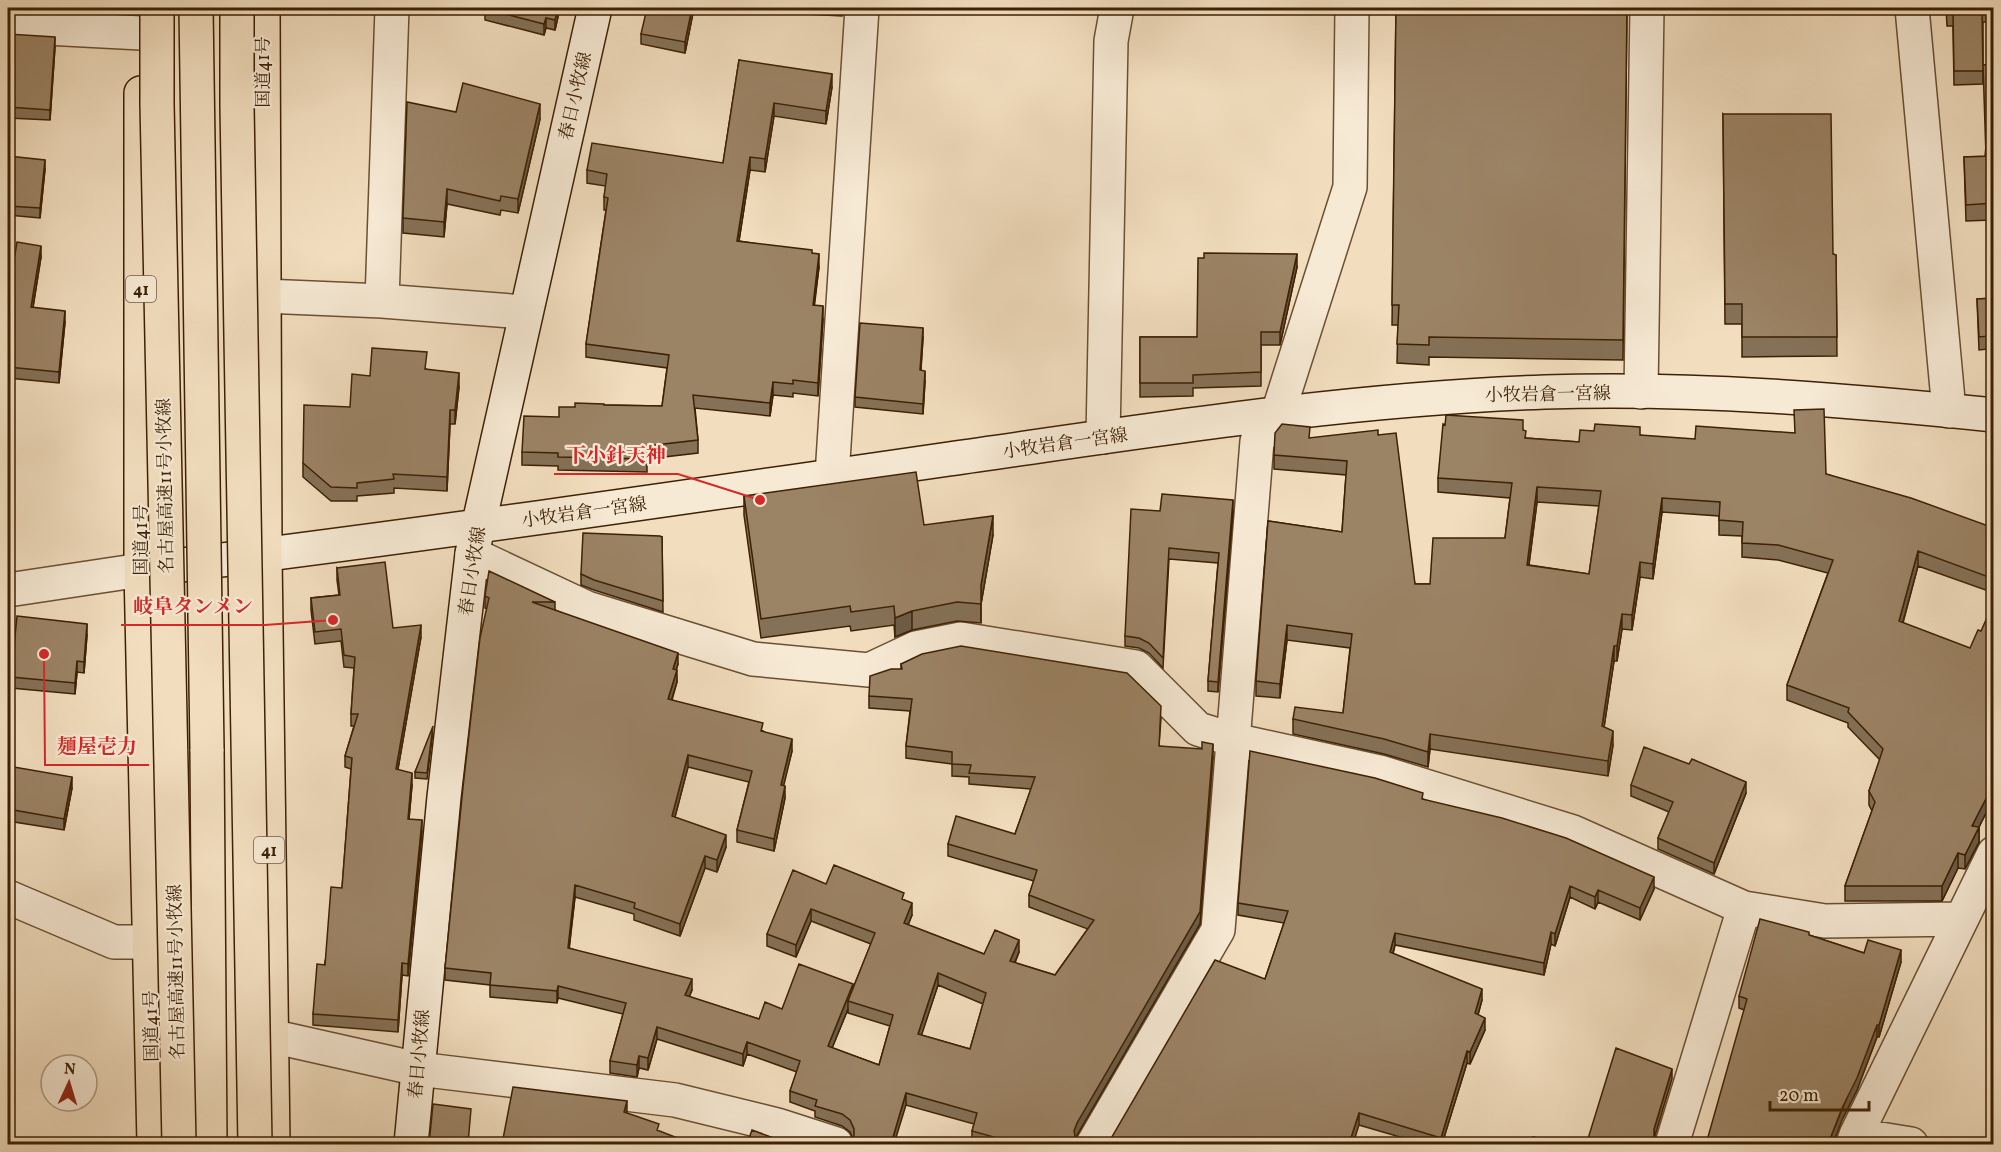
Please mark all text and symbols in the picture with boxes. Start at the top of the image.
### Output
street label: 国道41号 [252,36,277,108]
street label: 春日小牧線 [554,50,599,143]
road number: 41 [126,276,156,302]
street label: 小牧岩倉一宮線 [1485,382,1611,409]
street label: 名古屋高速11号小牧線 [152,398,181,574]
street label: 小牧岩倉一宮線 [1001,423,1129,466]
callout: 下小針天神 [554,436,678,474]
text: 下小針天神 [566,443,666,471]
street label: 小牧岩倉一宮線 [520,492,648,535]
street label: 国道41号 [130,504,155,576]
street label: 春日小牧線 [454,525,493,618]
callout: 岐阜タンメン [121,587,265,625]
text: 岐阜タンメン [133,594,253,622]
callout: 麺屋壱力 [45,727,149,765]
text: 麺屋壱力 [57,734,137,762]
road number: 41 [254,837,284,863]
street label: 名古屋高速11号小牧線 [163,884,192,1060]
street label: 国道41号 [139,990,166,1062]
street label: 春日小牧線 [404,1008,437,1100]
north arrow [39,1053,99,1113]
text: N [63,1059,77,1081]
scale bar [1770,1074,1869,1112]
text: 20 m [1779,1084,1819,1109]

